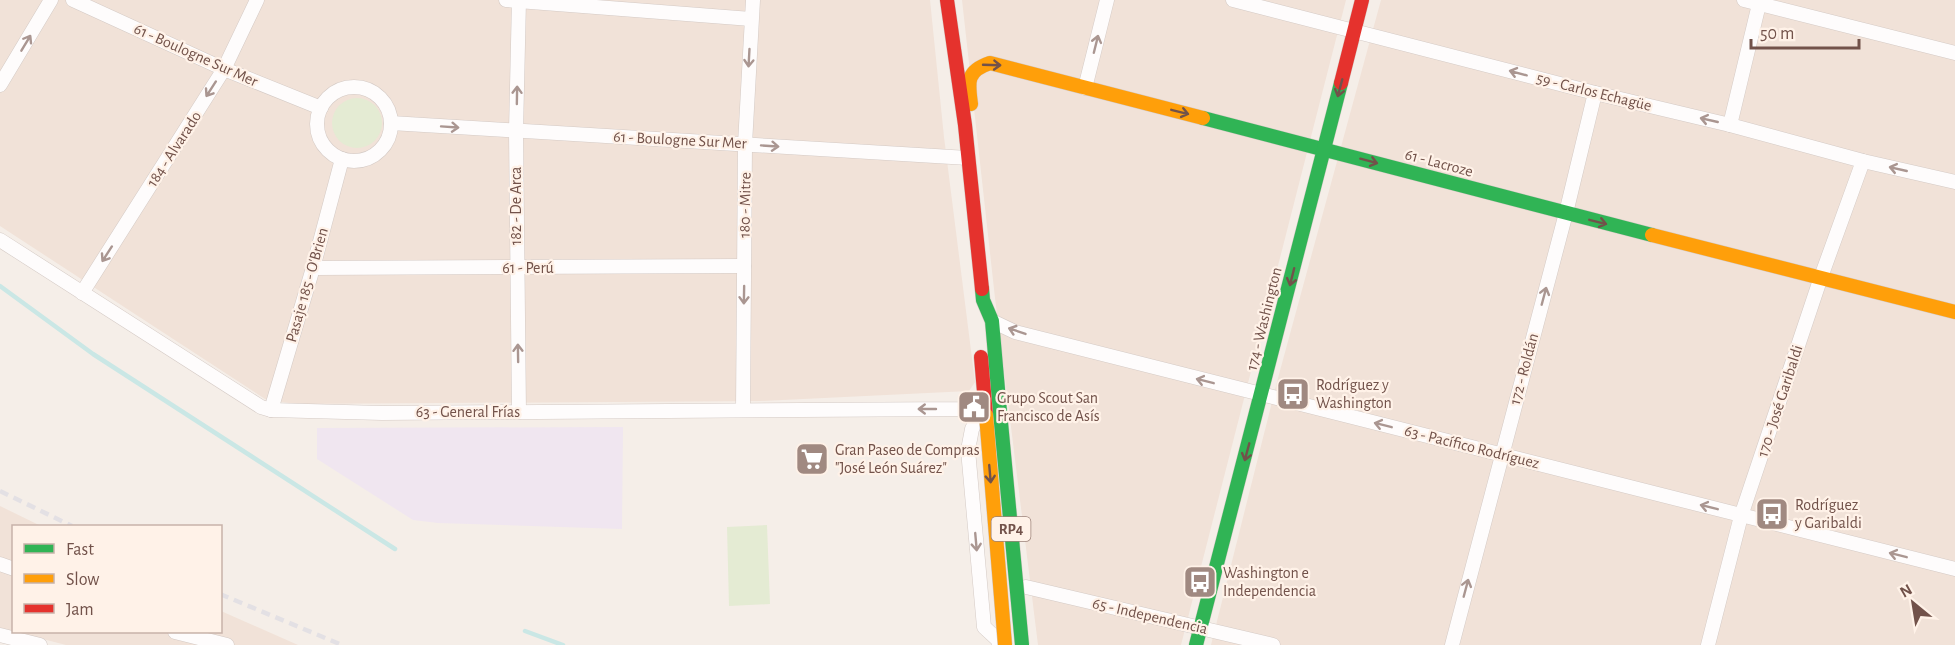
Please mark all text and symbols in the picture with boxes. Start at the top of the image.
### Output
scale bar [1751,12,1859,50]
street label: 61 - Boulogne Sur Mer [132,20,261,90]
text: 50 m [1760,25,1794,43]
one-way arrow [20,35,32,52]
one-way arrow [1091,35,1103,54]
one-way arrow [744,48,755,68]
one-way arrow [982,59,1001,71]
one-way arrow [1509,67,1528,78]
street label: 59 - Carlos Echagüe [1535,70,1653,114]
one-way arrow [1334,78,1345,97]
one-way arrow [205,81,218,98]
one-way arrow [511,86,522,106]
one-way arrow [1171,107,1190,119]
street label: 184 - Alvarado [144,108,204,190]
one-way arrow [1700,114,1719,125]
one-way arrow [439,121,459,132]
street label: 61 - Boulogne Sur Mer [613,129,748,152]
one-way arrow [760,140,780,151]
street label: 61 - Lacroze [1403,146,1475,180]
one-way arrow [1359,156,1378,167]
one-way arrow [1889,162,1908,174]
street label: 182 - De Arca [508,167,524,245]
street label: 180 - Mitre [736,172,754,238]
one-way arrow [1589,216,1608,228]
street label: Pasaje 185 - O'Brien [283,226,332,344]
one-way arrow [100,245,112,262]
street label: 61 - Perú [502,260,554,276]
street label: 174 - Washington [1243,266,1285,372]
one-way arrow [1285,267,1297,286]
one-way arrow [738,285,750,305]
one-way arrow [1538,287,1550,306]
one-way arrow [1008,325,1026,336]
street label: 172 - Roldán [1507,331,1541,407]
street label: 170 - José Garibaldi [1754,343,1806,459]
one-way arrow [512,344,524,364]
one-way arrow [1196,374,1215,386]
bus stop icon: Rodríguez y Washington [1275,376,1311,412]
place label: Rodríguez y Washington [1316,377,1392,411]
public building icon: Grupo Scout San Francisco de Asís [956,389,992,425]
place label: Grupo Scout San Francisco de Asís [997,390,1100,424]
one-way arrow [917,403,937,415]
street label: 63 - General Frías [416,404,520,420]
one-way arrow [1374,419,1393,431]
street label: 63 - Pacífico Rodríguez [1403,422,1542,472]
supermarket icon: Gran Paseo de Compras "José León Suárez" [794,441,830,477]
place label: Gran Paseo de Compras "José León Suárez" [835,442,980,476]
one-way arrow [1240,442,1252,461]
one-way arrow [985,463,996,483]
bus stop icon: Rodríguez y Garibaldi [1754,496,1790,532]
place label: Rodríguez y Garibaldi [1794,497,1862,532]
one-way arrow [1700,501,1719,513]
road number: RP4 [992,517,1030,541]
legend [12,525,222,633]
one-way arrow [971,532,982,552]
text: Fast [66,541,94,559]
one-way arrow [1889,548,1908,560]
bus stop icon: Washington e Independencia [1182,564,1218,600]
place label: Washington e Independencia [1223,565,1316,599]
text: Slow [66,571,99,589]
north arrow [1883,573,1943,633]
one-way arrow [1461,579,1473,598]
text: N [1897,581,1915,601]
street label: 65 - Independencia [1091,595,1209,637]
text: Jam [66,601,94,619]

